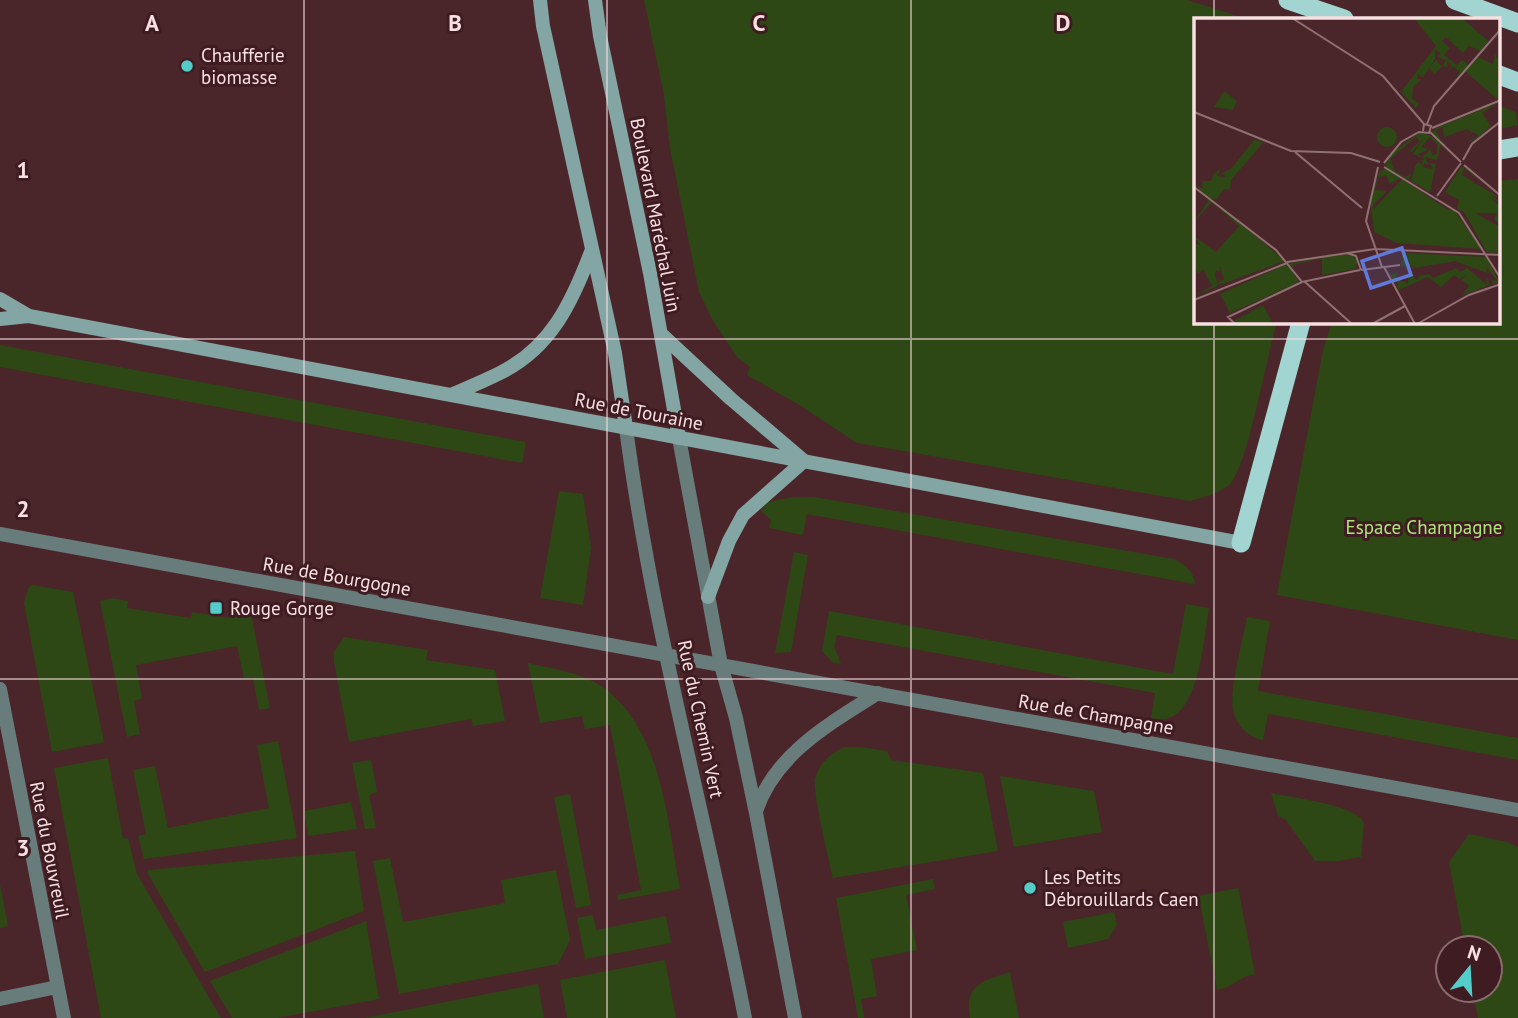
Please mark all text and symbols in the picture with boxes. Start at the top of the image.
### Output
text: A [145,8,159,37]
text: B [448,8,462,37]
text: C [753,8,766,37]
text: D [1056,8,1070,37]
inset map [1194,18,1500,324]
place label: Chaufferie biomasse [201,43,285,89]
marker: Chaufferie biomasse [179,58,195,74]
street label: Boulevard Maréchal Juin [625,116,687,314]
text: 1 [16,155,30,184]
street label: Rue de Touraine [573,387,705,435]
text: 2 [16,494,30,523]
park label: Espace Champagne [1346,515,1502,539]
street label: Rue de Bourgogne [261,551,413,601]
place label: Rouge Gorge [230,596,334,620]
marker: Rouge Gorge [208,600,224,616]
street label: Rue du Chemin Vert [673,638,730,801]
street label: Rue de Champagne [1017,689,1175,739]
street label: Rue du Bouvreuil [25,779,75,921]
text: 3 [16,833,30,862]
place label: Les Petits Débrouillards Caen [1044,865,1199,911]
marker: Les Petits Débrouillards Caen [1022,880,1038,896]
north arrow [1434,934,1504,1004]
text: N [1465,939,1484,966]

